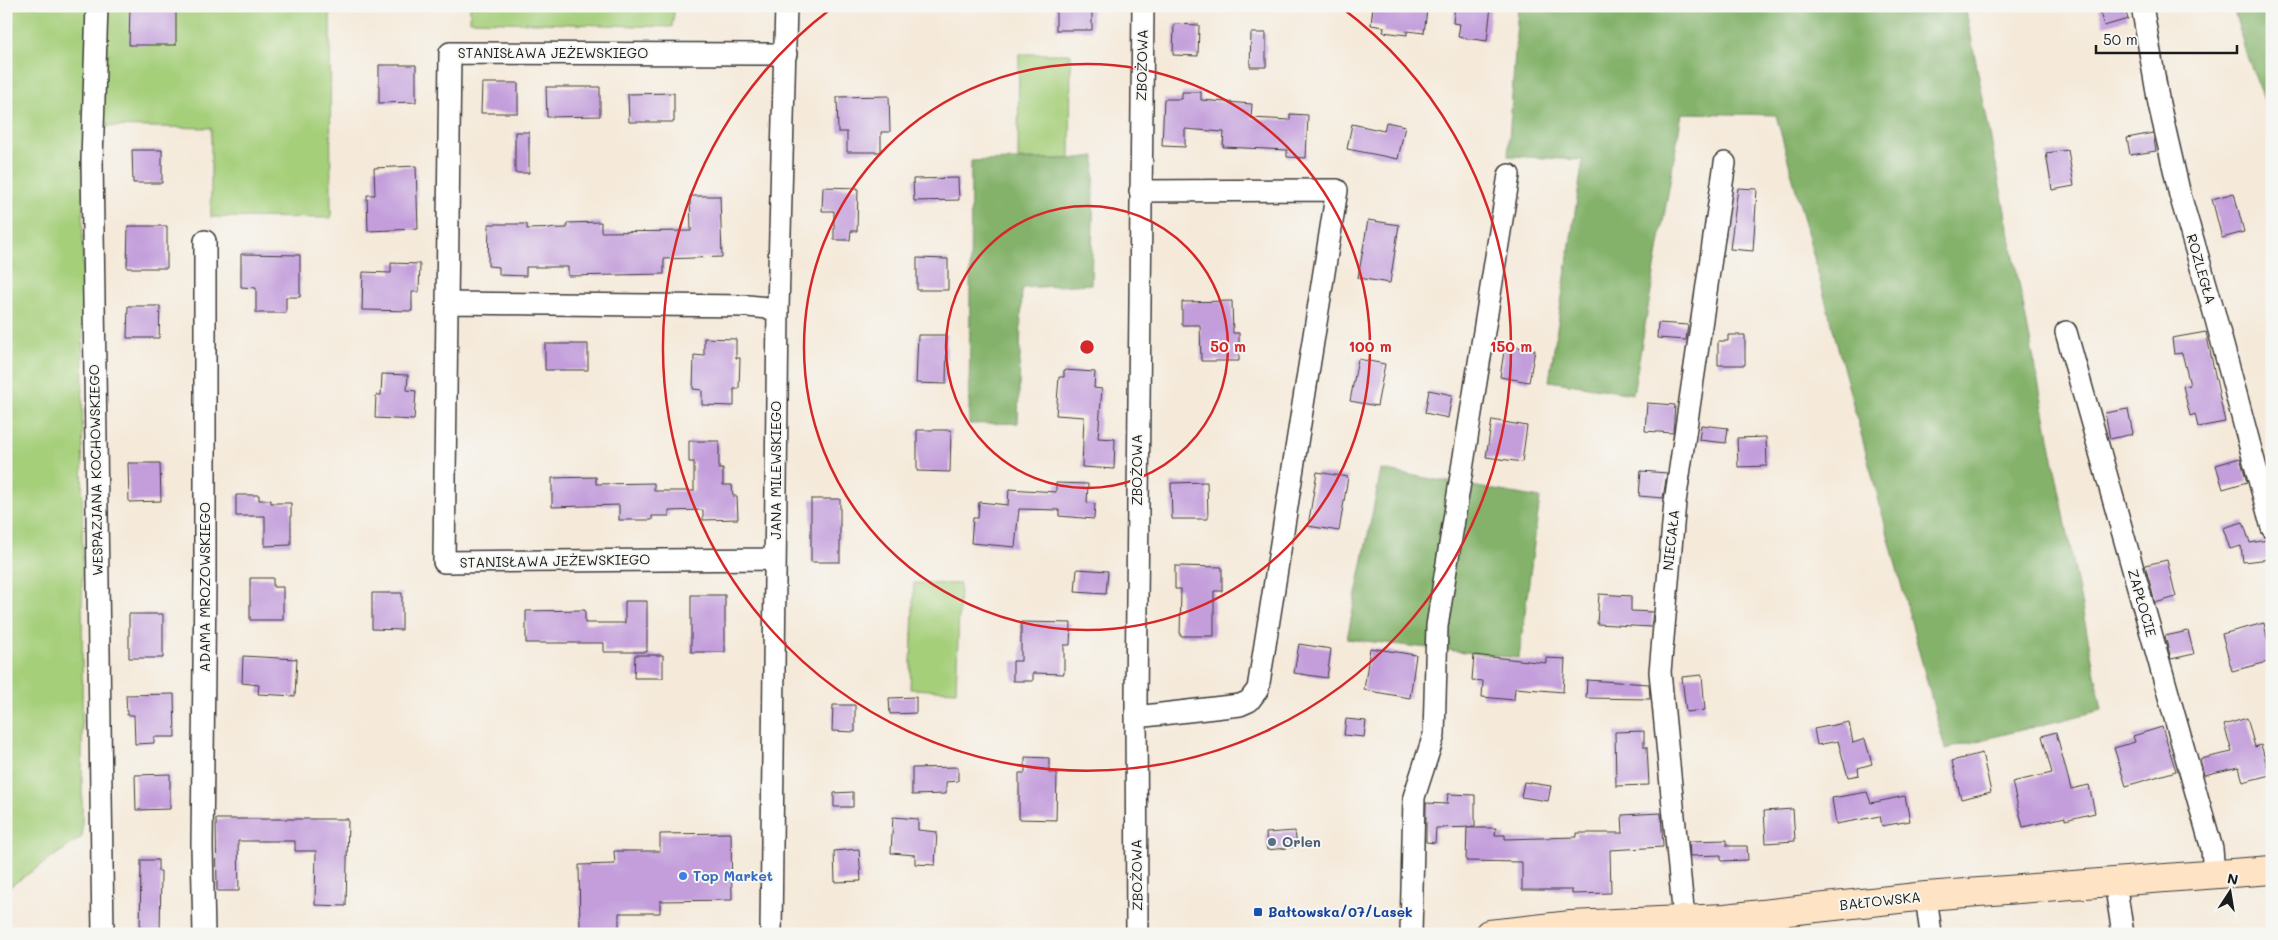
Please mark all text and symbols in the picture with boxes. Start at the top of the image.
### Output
scale bar [2096,22,2237,54]
street label: ZBOŻOWA [1131,29,1152,101]
text: 50 m [2103,29,2138,49]
street label: STANISŁAWA JEŻEWSKIEGO [458,43,648,62]
street label: ROZLEGŁA [2182,231,2221,306]
text: 50 m [1210,336,1246,356]
text: 100 m [1348,336,1392,356]
text: 150 m [1490,336,1532,356]
centre of rings [1078,338,1096,356]
street label: WESPAZJANA KOCHOWSKIEGO [84,364,107,576]
street label: JANA MILEWSKIEGO [766,401,785,539]
street label: ZBOŻOWA [1127,434,1146,506]
street label: ADAMA MROZOWSKIEGO [195,502,214,672]
street label: NIECAŁA [1658,509,1683,571]
street label: STANISŁAWA JEŻEWSKIEGO [460,549,650,572]
street label: ZAPŁOCIE [2124,567,2161,639]
place label: Orlen [1282,832,1321,851]
marker: Orlen [1266,836,1278,848]
street label: ZBOŻOWA [1126,839,1147,911]
place label: Top Market [693,866,773,885]
north arrow [2206,868,2256,918]
text: N [2226,868,2240,889]
marker: Top Market [677,870,689,882]
street label: BAŁTOWSKA [1838,887,1921,914]
place label: Bałtowska/07/Lasek [1268,902,1413,921]
marker: Bałtowska/07/Lasek [1252,906,1264,918]

